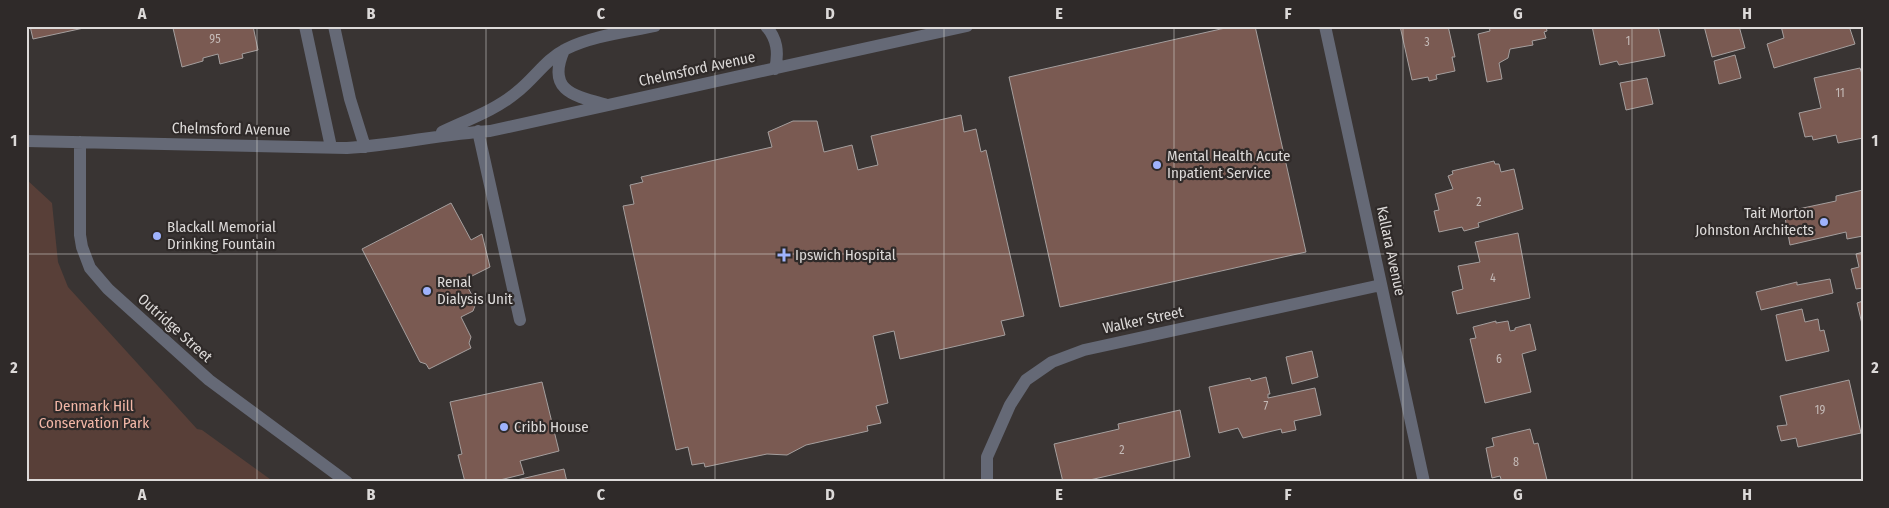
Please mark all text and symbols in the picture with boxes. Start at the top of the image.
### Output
text: A [137,4,147,23]
text: B [367,4,376,23]
text: C [597,4,606,23]
text: D [825,4,835,23]
text: E [1055,4,1063,23]
text: F [1284,4,1292,23]
text: G [1513,4,1523,23]
text: H [1742,4,1752,23]
house number: 95 [209,32,221,46]
house number: 1 [1626,34,1630,48]
house number: 3 [1424,35,1430,49]
street label: Chelmsford Avenue [637,48,757,90]
house number: 11 [1835,86,1845,100]
street label: Chelmsford Avenue [172,119,290,139]
text: 1 [11,131,17,150]
text: 1 [1872,131,1878,150]
place label: Mental Health Acute Inpatient Service [1167,147,1290,182]
marker: Mental Health Acute Inpatient Service [1151,159,1163,171]
house number: 2 [1476,195,1482,209]
place label: Tait Morton Johnston Architects [1695,204,1814,239]
street label: Kallara Avenue [1373,205,1409,297]
marker: Tait Morton Johnston Architects [1818,216,1830,228]
place label: Blackall Memorial Drinking Fountain [167,218,276,253]
marker: Blackall Memorial Drinking Fountain [151,230,163,242]
place label: Ipswich Hospital [795,246,896,264]
marker: Ipswich Hospital [777,248,791,262]
house number: 4 [1490,271,1496,285]
place label: Renal Dialysis Unit [437,273,513,308]
marker: Renal Dialysis Unit [421,285,433,297]
street label: Outridge Street [134,290,216,366]
street label: Walker Street [1101,303,1185,337]
house number: 6 [1496,352,1502,366]
text: 2 [9,358,18,377]
text: 2 [1870,358,1879,377]
park label: Denmark Hill Conservation Park [39,397,149,432]
house number: 7 [1264,399,1269,413]
house number: 19 [1815,403,1825,417]
place label: Cribb House [514,418,589,436]
marker: Cribb House [498,421,510,433]
house number: 2 [1119,443,1125,457]
house number: 8 [1513,455,1519,469]
text: A [137,485,147,504]
text: B [367,485,376,504]
text: C [597,485,606,504]
text: D [825,485,835,504]
text: E [1055,485,1063,504]
text: F [1284,485,1292,504]
text: G [1513,485,1523,504]
text: H [1742,485,1752,504]

